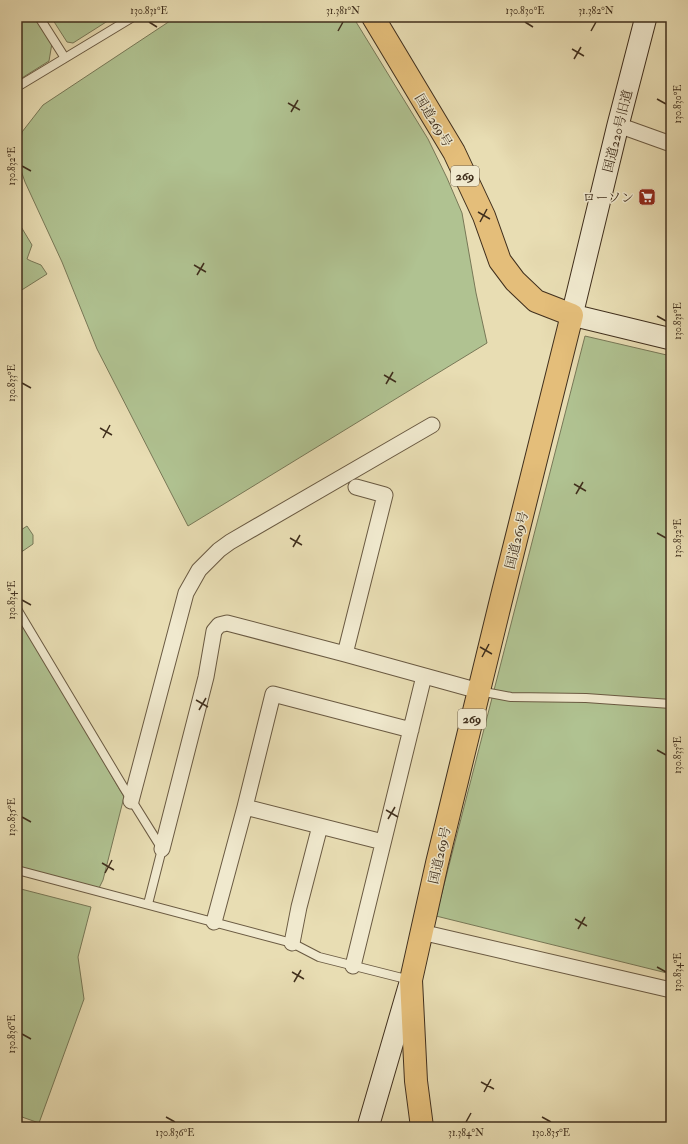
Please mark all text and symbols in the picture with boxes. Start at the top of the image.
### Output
text: 130.831°E [130,5,168,17]
text: 31.381°N [326,5,360,17]
text: 130.830°E [506,5,544,17]
text: 31.382°N [578,5,614,17]
text: 130.830°E [672,85,684,123]
street label: 国道220号旧道 [600,88,636,174]
street label: 国道269号 [411,91,455,150]
text: 130.832°E [6,147,18,185]
road number: 269 [451,166,479,186]
supermarket icon: ローソン [637,187,657,207]
place label: ローソン [583,190,634,206]
text: 130.831°E [672,302,684,340]
text: 130.833°E [6,364,18,402]
street label: 国道269号 [502,510,532,571]
text: 130.832°E [672,519,684,557]
text: 130.834°E [6,580,18,620]
road number: 269 [458,709,486,729]
text: 130.833°E [672,736,684,774]
text: 130.835°E [6,798,18,836]
street label: 国道269号 [426,825,454,886]
text: 130.834°E [672,952,684,992]
text: 130.836°E [6,1015,18,1053]
text: 130.836°E [156,1127,194,1139]
text: 31.384°N [448,1127,484,1139]
text: 130.835°E [532,1127,570,1139]

